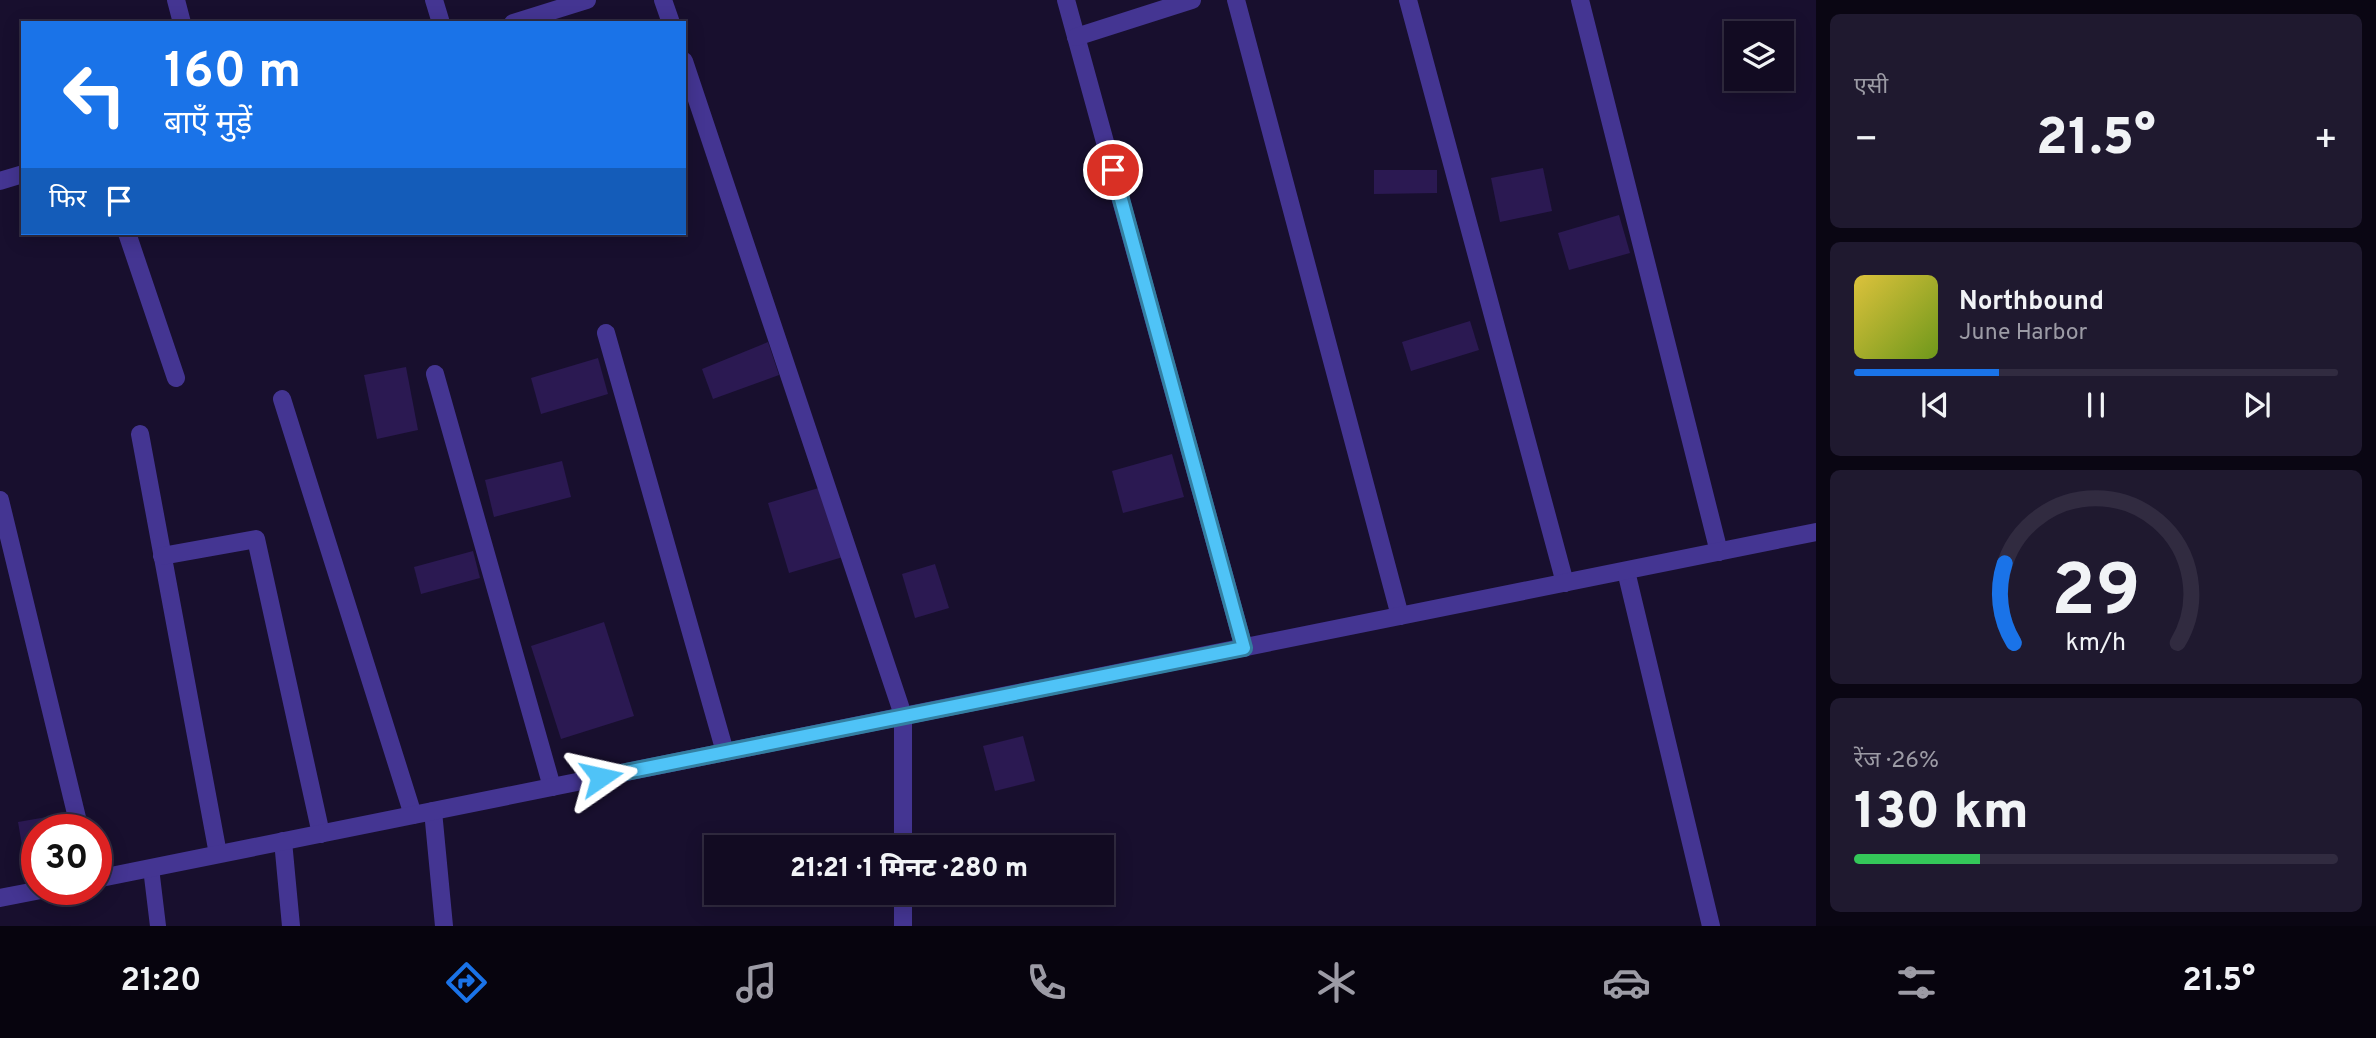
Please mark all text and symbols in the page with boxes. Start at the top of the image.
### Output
map controls [1724,21,1794,91]
button: layers [1724,21,1794,91]
text: 160 m [164,43,301,105]
icon: left [49,49,140,140]
text: एसी [1854,73,1888,102]
text: बाएँ मुड़ें [164,105,252,145]
text: 21.5° [2036,107,2156,173]
text: − [1854,117,1879,166]
text: + [2313,117,2338,166]
pin [1083,140,1143,200]
icon: arrive [1094,151,1132,189]
icon: arrive [100,182,138,220]
text: फिर [49,184,86,217]
text: Northbound [1959,286,2104,319]
text: June Harbor [1959,319,2087,348]
icon: previous [1916,386,1954,424]
icon: pause [2077,386,2115,424]
icon: next [2238,386,2276,424]
text: 29 [2051,549,2141,641]
text: km/h [2066,628,2126,660]
position arrow [564,740,638,814]
text: रेंज · 26% [1854,747,1939,776]
text: 130 km [1854,781,2029,847]
speed limit sign: 30 [21,814,112,905]
text: 21:21 · 1 मिनट · 280 m [790,853,1028,886]
icon: directions [442,958,491,1007]
icon: music [732,958,781,1007]
icon: phone [1022,958,1071,1007]
icon: climate [1312,958,1361,1007]
icon: car [1602,958,1651,1007]
icon: filters [1892,958,1941,1007]
text: 21:20 [121,962,201,1002]
text: 21.5° [2182,962,2255,1002]

